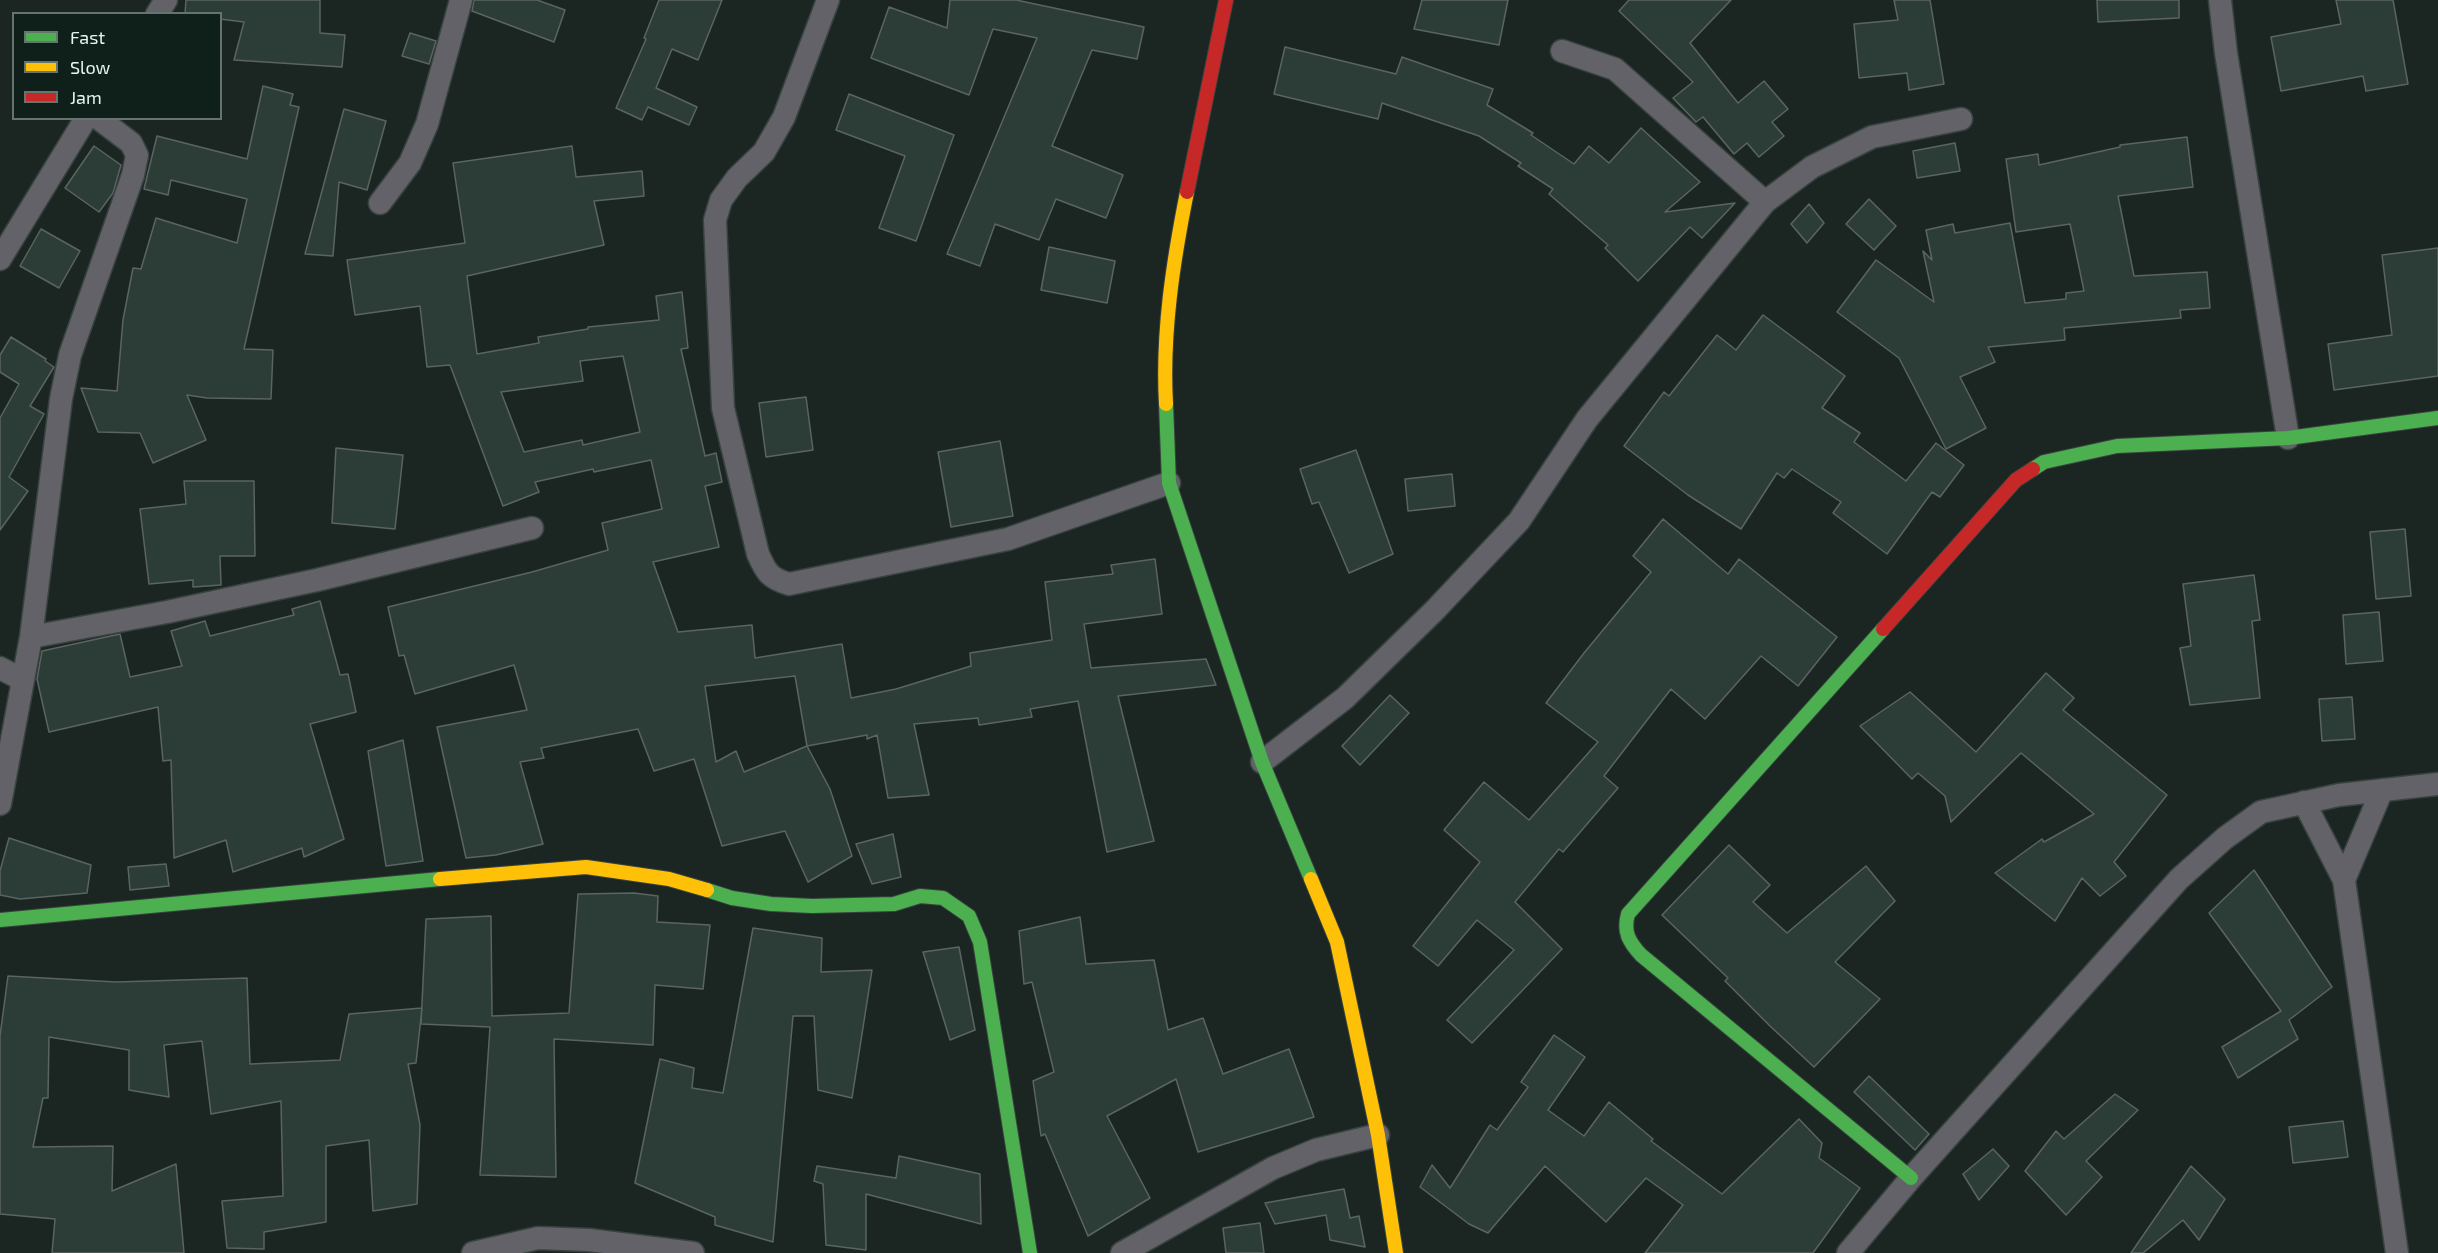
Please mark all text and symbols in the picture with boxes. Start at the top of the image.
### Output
legend [12,12,222,120]
text: Fast [70,26,105,48]
text: Slow [70,56,110,78]
text: Jam [70,86,102,108]

